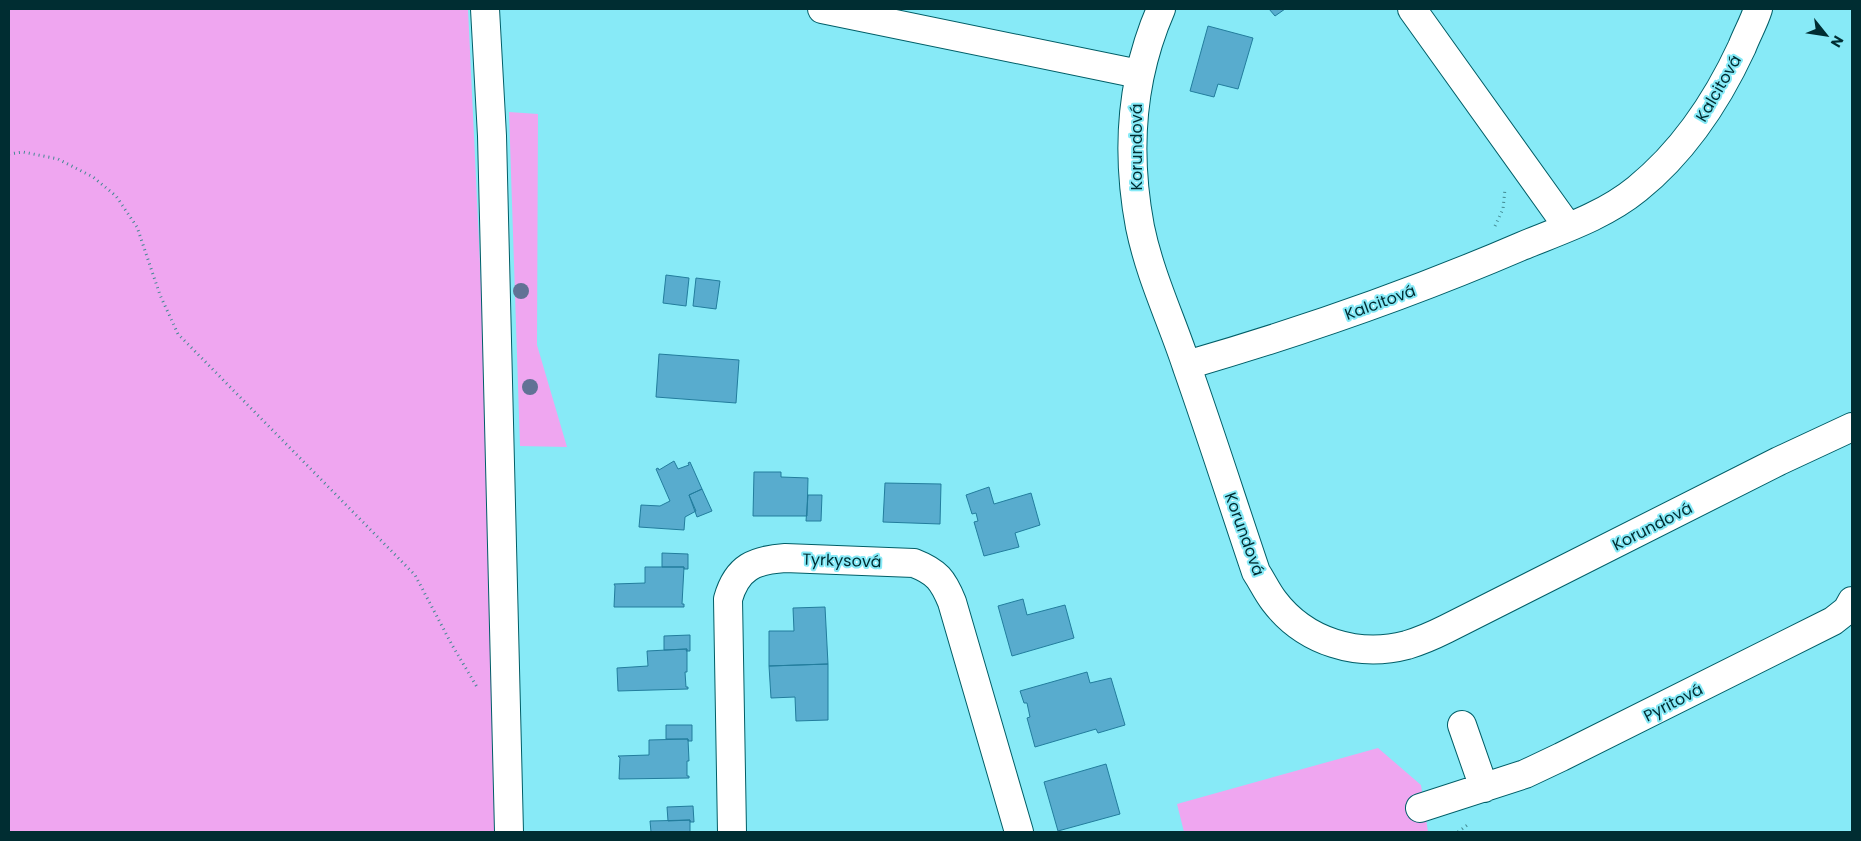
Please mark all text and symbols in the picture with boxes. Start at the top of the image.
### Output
north arrow [1801,10,1851,60]
text: N [1826,32,1849,51]
street label: Kalcitová [1690,51,1747,126]
street label: Korundová [1125,103,1148,191]
street label: Kalcitová [1342,279,1419,326]
street label: Korundová [1219,489,1270,579]
street label: Korundová [1608,496,1696,556]
street label: Tyrkysová [802,548,882,573]
street label: Pyritová [1639,678,1707,727]

